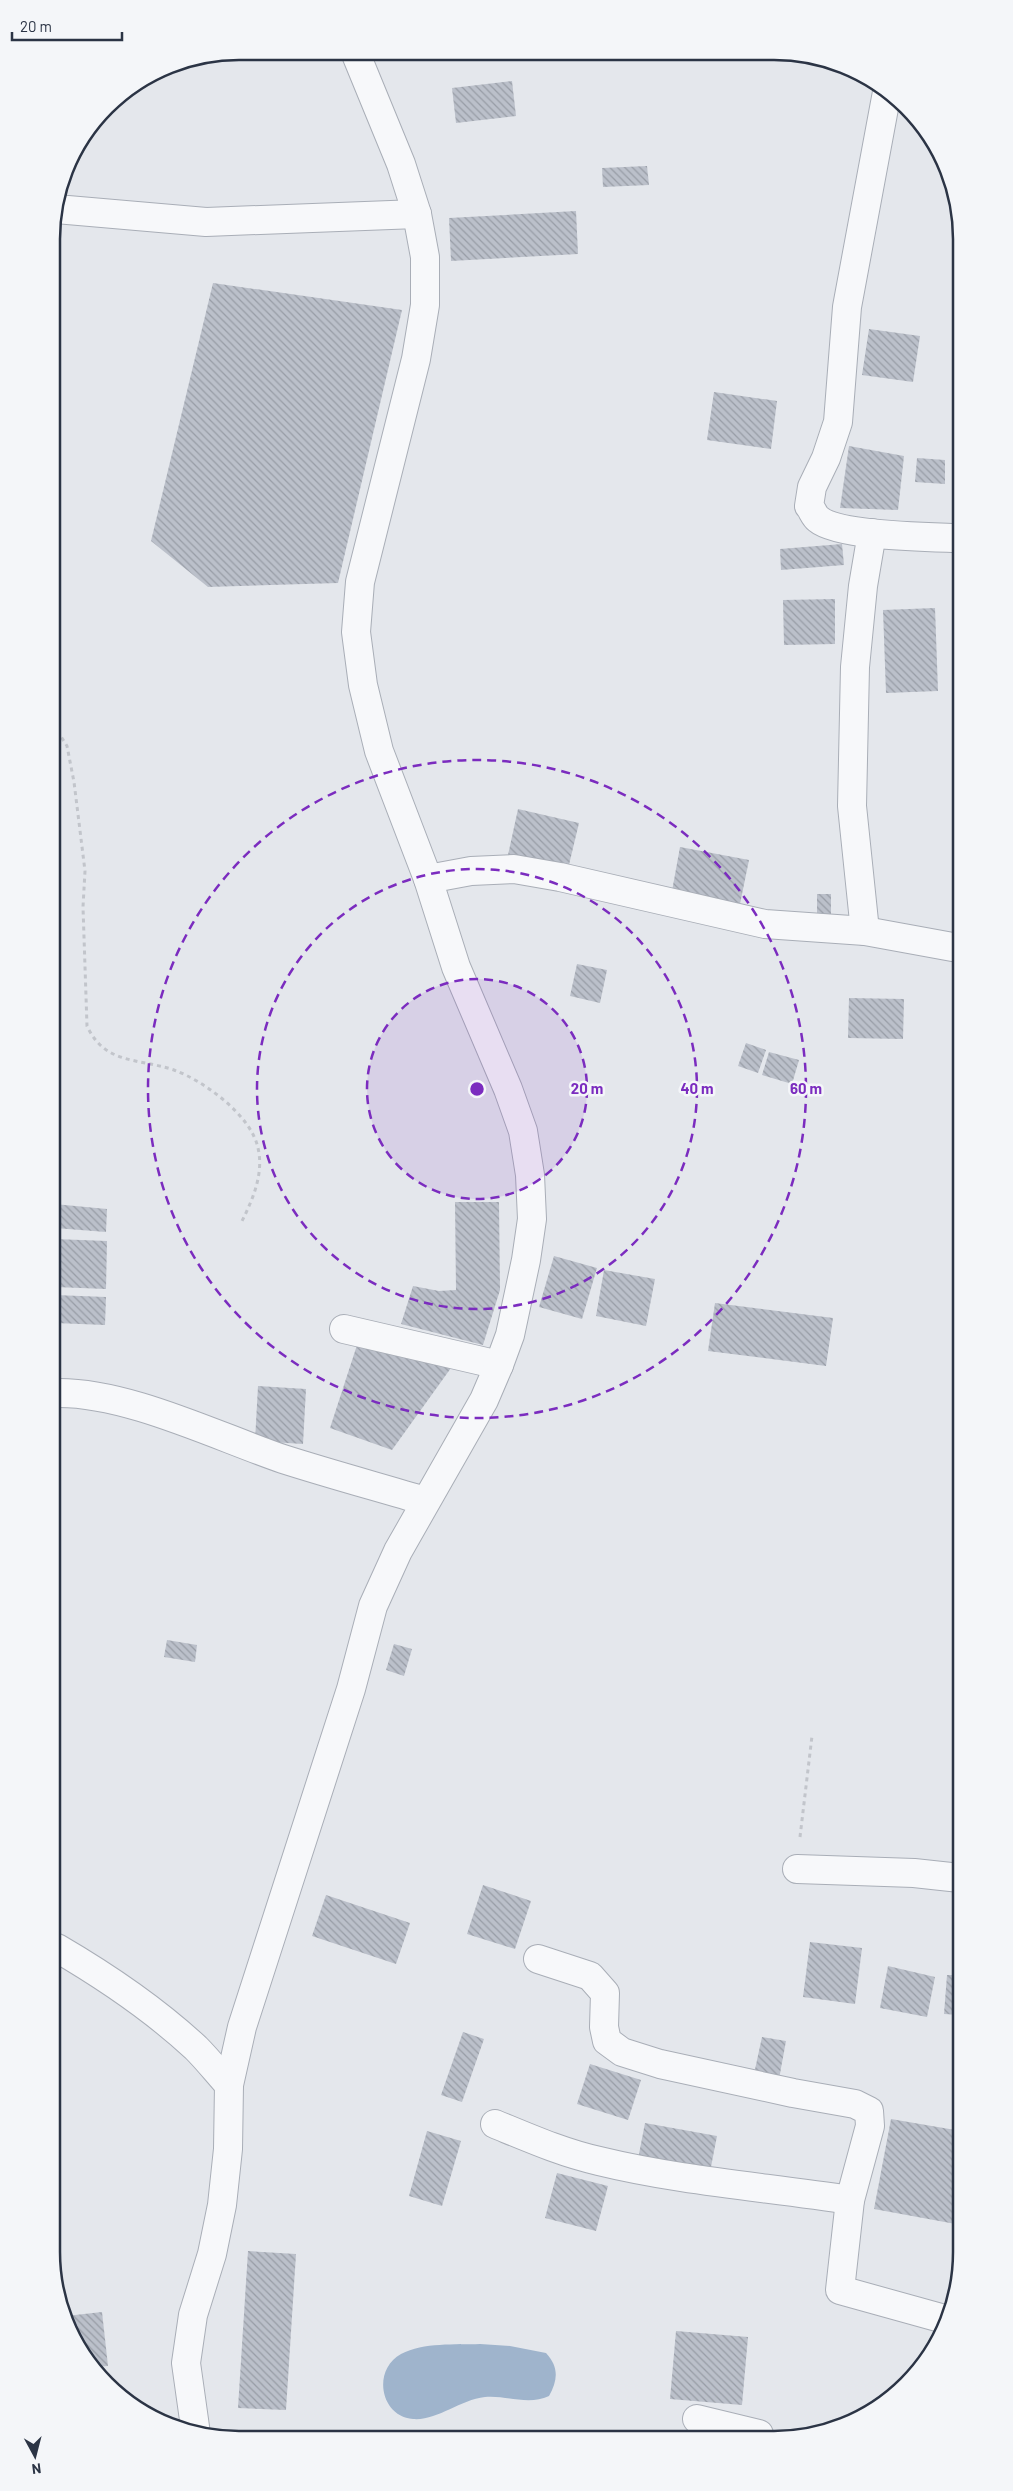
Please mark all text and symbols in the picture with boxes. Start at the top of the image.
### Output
scale bar [12,10,122,42]
text: 20 m [20,17,52,35]
text: 20 m [571,1079,603,1097]
text: 40 m [680,1079,714,1097]
text: 60 m [790,1079,822,1097]
centre of rings [468,1080,486,1098]
north arrow [10,2431,60,2481]
text: N [31,2460,42,2478]

